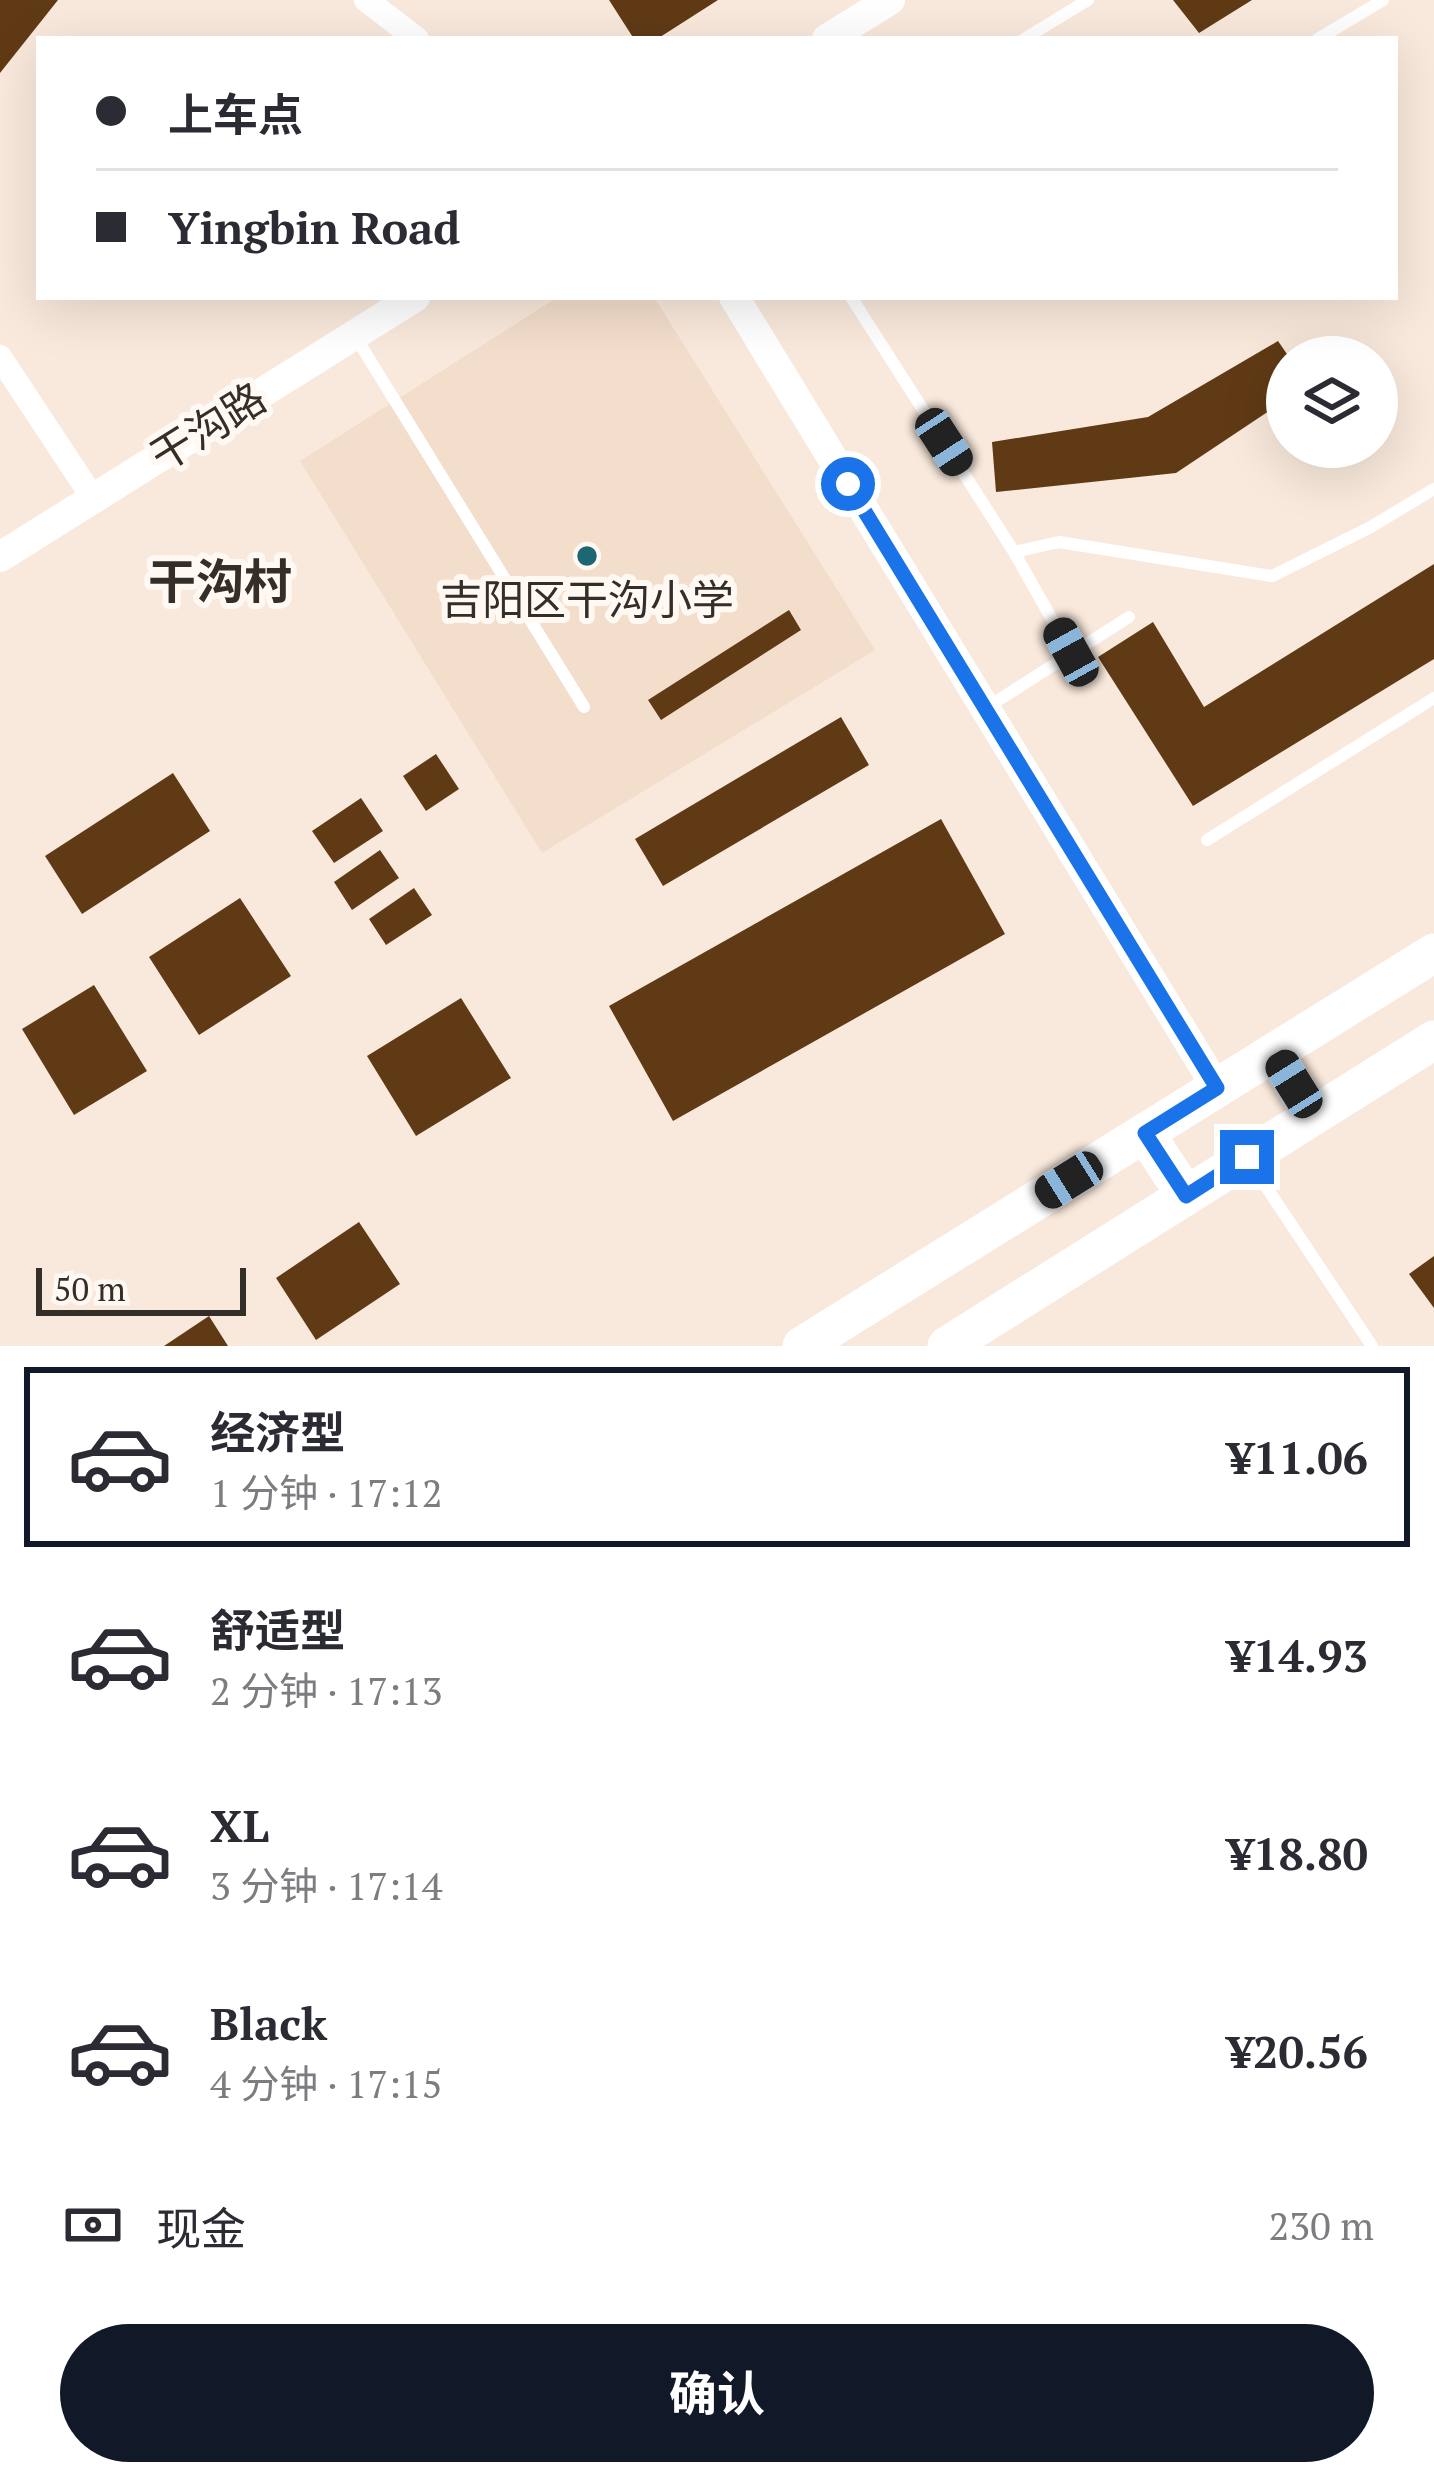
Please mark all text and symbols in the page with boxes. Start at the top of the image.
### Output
text: 上车点 [168,84,303,144]
text: Yingbin Road [168,197,460,257]
map controls [1266,336,1398,468]
button: layers [1266,336,1398,468]
street label: 干沟路 [139,369,276,483]
car [909,402,979,482]
route start [821,457,875,511]
marker: 吉阳区干沟小学 [574,543,600,569]
district label: 干沟村 [148,549,292,613]
place label: 吉阳区干沟小学 [440,571,734,627]
car [1038,612,1104,692]
car [1260,1044,1328,1124]
route end [1220,1130,1274,1184]
car [1029,1146,1109,1214]
scale bar [36,1262,246,1315]
text: 50 m [54,1267,126,1310]
text: 经济型 [210,1402,345,1462]
icon: car [66,1403,174,1511]
text: ¥11.06 [1228,1427,1368,1487]
text: 1 分钟 · 17:12 [210,1466,442,1518]
text: 舒适型 [210,1600,345,1660]
icon: car [66,1601,174,1709]
text: ¥14.93 [1228,1625,1368,1685]
text: 2 分钟 · 17:13 [210,1664,442,1716]
text: XL [210,1795,269,1855]
icon: car [66,1799,174,1907]
text: ¥18.80 [1228,1823,1368,1883]
text: 3 分钟 · 17:14 [210,1859,442,1911]
text: Black [210,1993,327,2053]
icon: car [66,1997,174,2105]
text: ¥20.56 [1228,2021,1368,2081]
text: 4 分钟 · 17:15 [210,2057,442,2109]
icon: cash [60,2192,126,2258]
text: 现金 [156,2198,246,2258]
text: 230 m [1269,2199,1374,2251]
button: 确认 [60,2324,1374,2462]

